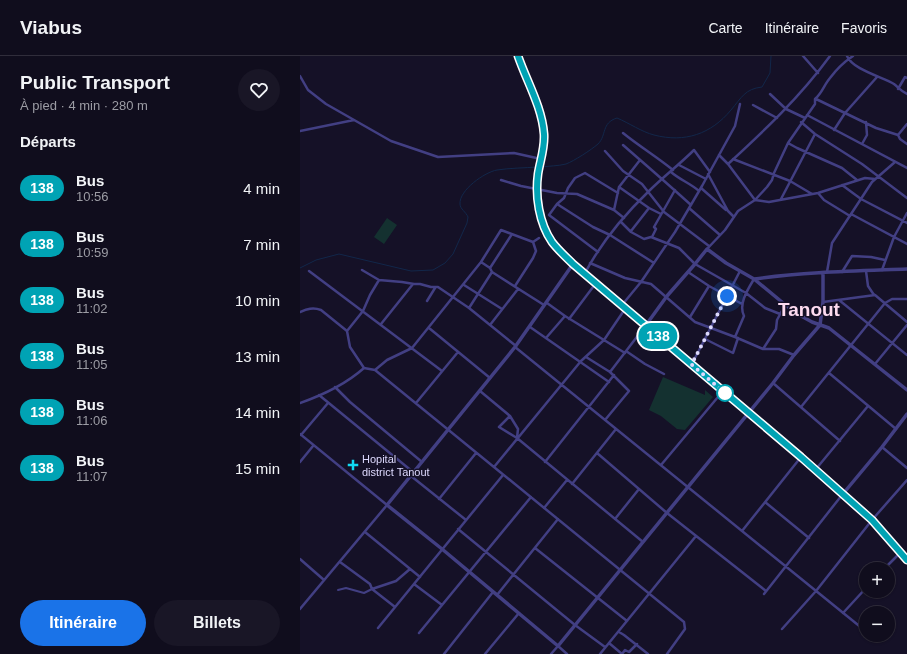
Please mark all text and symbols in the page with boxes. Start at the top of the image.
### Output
text: Viabus [20,17,82,38]
text: Carte [708,20,743,36]
text: Itinéraire [765,20,819,36]
text: Favoris [841,20,887,36]
button: heart [238,69,280,111]
text: Public Transport [20,72,170,93]
text: À pied · 4 min · 280 m [20,98,148,113]
text: Départs [20,133,76,150]
text: Bus [76,172,104,189]
text: 138 [30,180,54,196]
text: 4 min [243,180,280,197]
text: 10:56 [76,189,109,204]
text: Bus [76,228,104,245]
text: 138 [30,236,54,252]
text: 7 min [243,236,280,253]
text: 10:59 [76,245,109,260]
text: Bus [76,284,104,301]
your location [717,286,737,306]
text: 138 [30,292,54,308]
text: 10 min [235,292,280,309]
district label: Tanout [778,299,841,320]
text: 11:02 [76,301,108,316]
line badge: 138 [635,323,681,349]
text: 138 [646,328,670,344]
text: Bus [76,340,104,357]
text: 138 [30,348,54,364]
text: 13 min [235,348,280,365]
text: 11:05 [76,357,108,372]
unlabelled marker [716,384,734,402]
text: Bus [76,396,104,413]
text: 138 [30,404,54,420]
text: 14 min [235,404,280,421]
text: 11:06 [76,413,108,428]
text: Bus [76,452,104,469]
place label: Hopital district Tanout [362,453,430,478]
marker: Hopital district Tanout [347,459,359,471]
text: 138 [30,460,54,476]
text: 15 min [235,460,280,477]
text: 11:07 [76,469,108,484]
map controls [859,562,895,642]
button: + [859,562,895,598]
button: Itinéraire [20,600,146,646]
button: Billets [154,600,280,646]
button: − [859,606,895,642]

